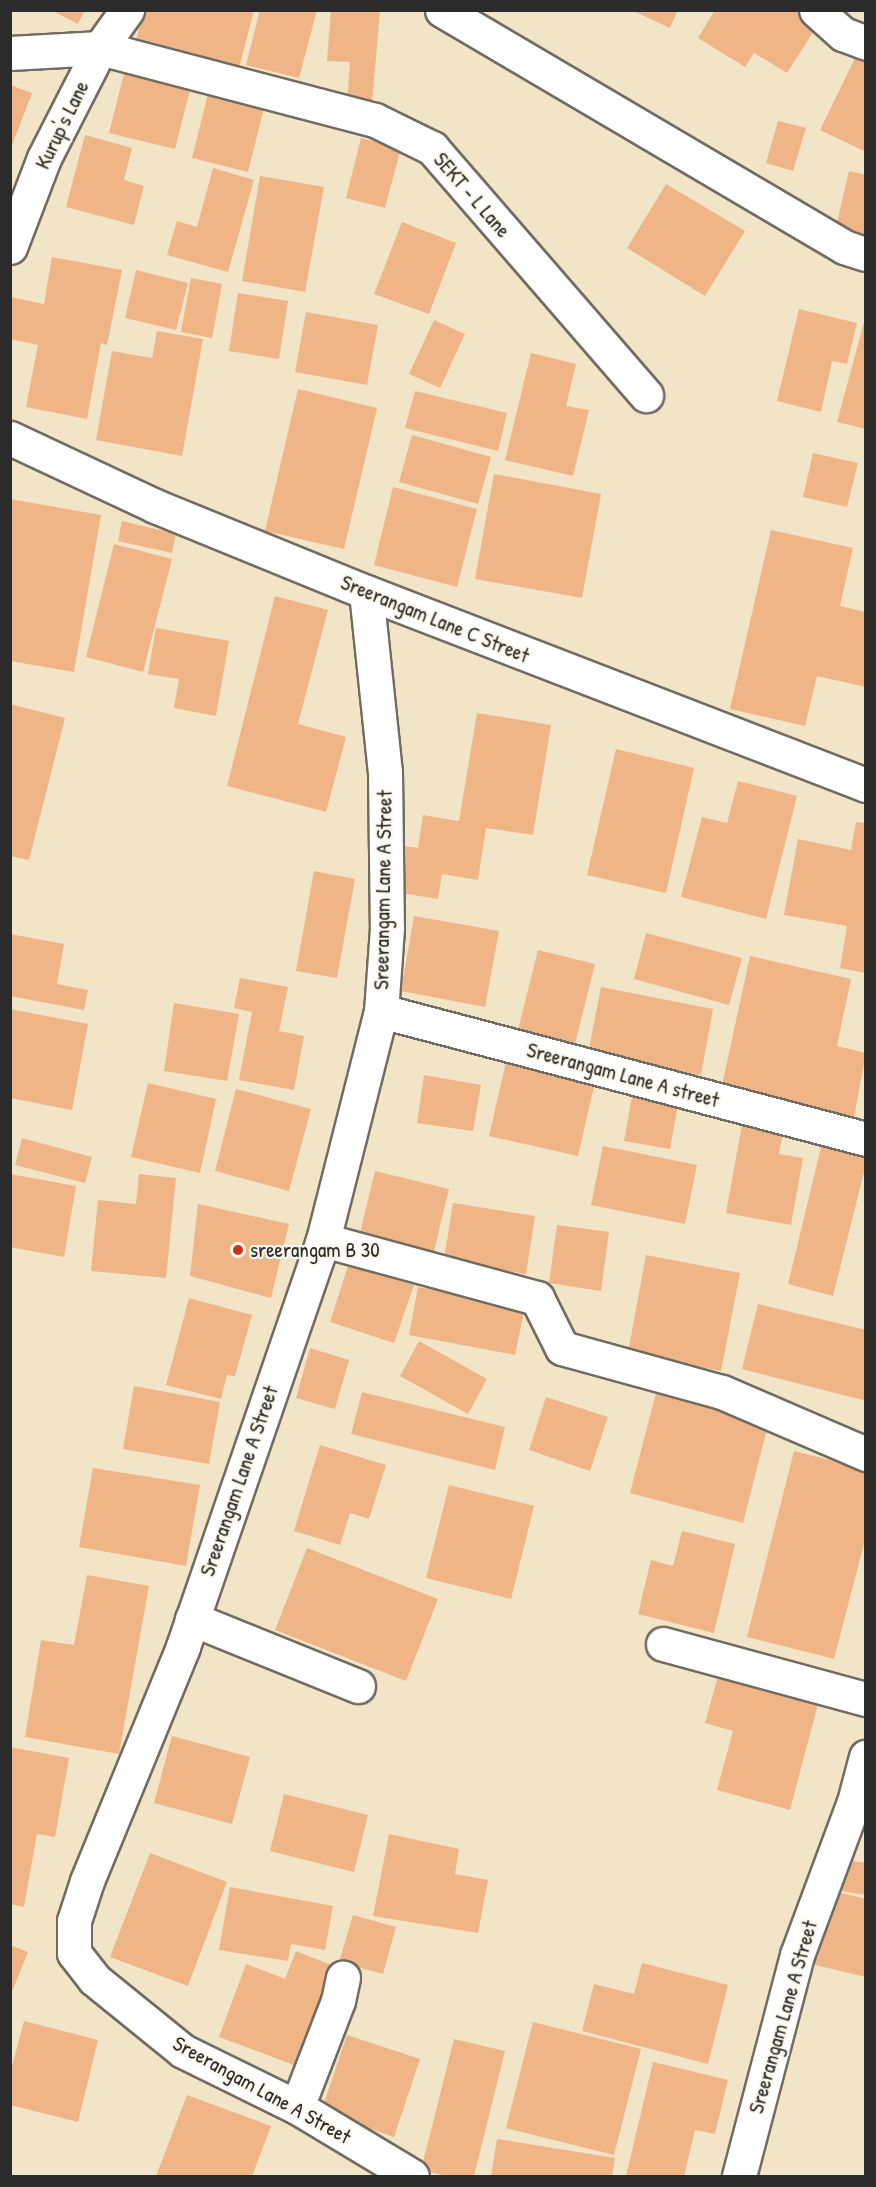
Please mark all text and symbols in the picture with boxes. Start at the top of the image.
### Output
street label: Kurup's Lane [30,77,94,173]
street label: SEKT - L Lane [428,147,516,243]
street label: Sreerangam Lane C Street [337,570,533,668]
street label: Sreerangam Lane A Street [369,790,397,990]
street label: Sreerangam Lane A street [524,1037,722,1113]
place label: sreerangam B 30 [250,1237,380,1263]
marker: sreerangam B 30 [231,1243,245,1257]
street label: Sreerangam Lane A Street [195,1383,283,1579]
street label: Sreerangam Lane A Street [743,1918,823,2116]
street label: Sreerangam Lane A Street [169,2031,355,2149]

